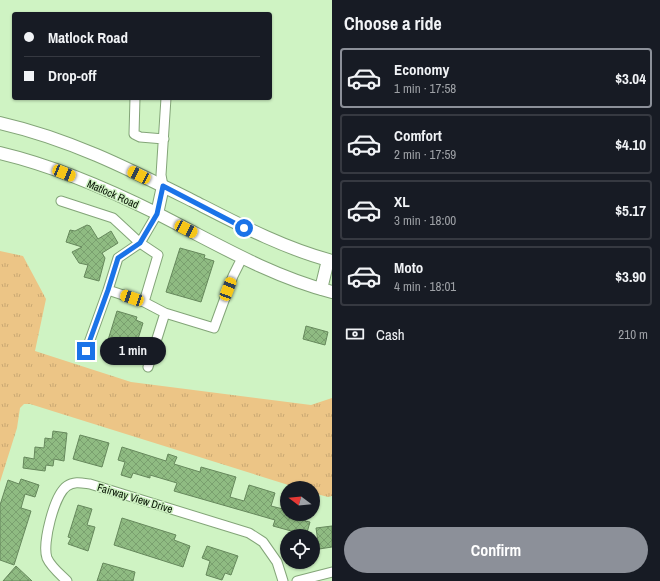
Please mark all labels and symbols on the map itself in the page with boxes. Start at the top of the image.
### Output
car [51,163,77,183]
car [126,164,152,186]
street label: Matlock Road [85,176,141,212]
car [173,218,199,240]
route start [235,219,253,237]
car [218,276,238,302]
car [119,288,145,308]
callout: 1 min [100,337,166,365]
route end [77,342,95,360]
street label: Fairway View Drive [96,480,174,516]
north arrow [280,481,320,521]

